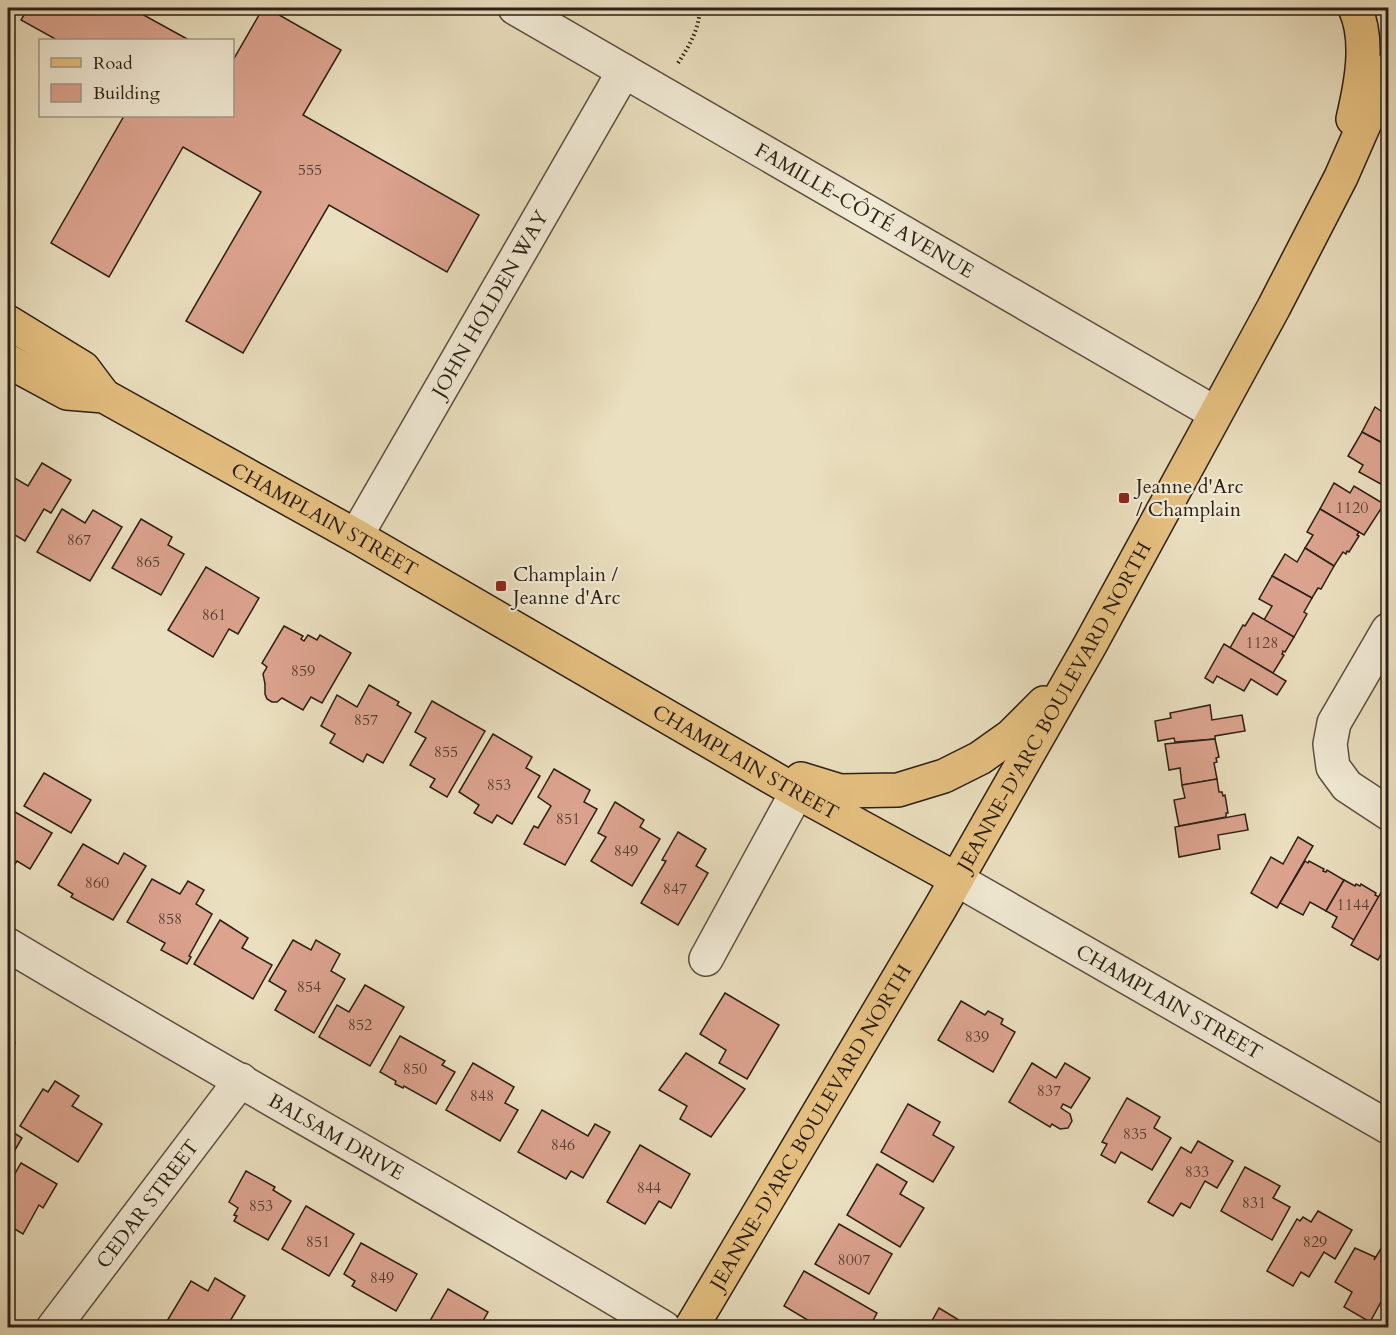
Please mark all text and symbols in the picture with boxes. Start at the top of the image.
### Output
legend [39,39,234,117]
text: Road [93,51,133,76]
text: Building [93,81,161,106]
street label: FAMILLE-CÔTÉ AVENUE [750,137,979,285]
house number: 555 [298,159,322,181]
street label: JOHN HOLDEN WAY [424,206,555,405]
street label: CHAMPLAIN STREET [226,456,423,583]
place label: Jeanne d'Arc / Champlain [1133,473,1244,523]
marker: Jeanne d'Arc / Champlain [1117,491,1131,505]
house number: 1120 [1336,497,1368,519]
house number: 867 [67,529,91,551]
street label: JEANNE-D'ARC BOULEVARD NORTH [949,537,1158,879]
house number: 865 [136,551,160,573]
place label: Champlain / Jeanne d'Arc [510,561,621,611]
marker: Champlain / Jeanne d'Arc [494,579,508,593]
house number: 861 [202,604,226,626]
house number: 1128 [1246,632,1278,654]
house number: 859 [291,660,315,682]
street label: CHAMPLAIN STREET [648,698,844,826]
house number: 857 [354,709,378,731]
house number: 855 [434,741,458,763]
house number: 853 [487,774,511,796]
house number: 851 [556,808,580,830]
house number: 849 [614,840,638,862]
house number: 860 [85,872,109,894]
house number: 847 [663,878,687,900]
house number: 1144 [1337,894,1369,916]
house number: 858 [158,908,182,930]
street label: CHAMPLAIN STREET [1071,938,1267,1066]
street label: JEANNE-D'ARC BOULEVARD NORTH [702,959,918,1297]
house number: 854 [297,976,321,998]
house number: 852 [348,1014,372,1036]
house number: 839 [965,1026,989,1048]
house number: 850 [403,1058,427,1080]
house number: 837 [1037,1080,1061,1102]
house number: 848 [470,1085,494,1107]
street label: BALSAM DRIVE [263,1087,409,1186]
house number: 835 [1123,1123,1147,1145]
street label: CEDAR STREET [90,1134,205,1274]
house number: 846 [551,1134,575,1156]
house number: 833 [1185,1161,1209,1183]
house number: 844 [637,1177,661,1199]
house number: 831 [1242,1192,1266,1214]
house number: 853 [249,1195,273,1217]
house number: 851 [306,1231,330,1253]
house number: 829 [1303,1231,1327,1253]
house number: 8007 [838,1249,870,1271]
house number: 849 [370,1267,394,1289]

